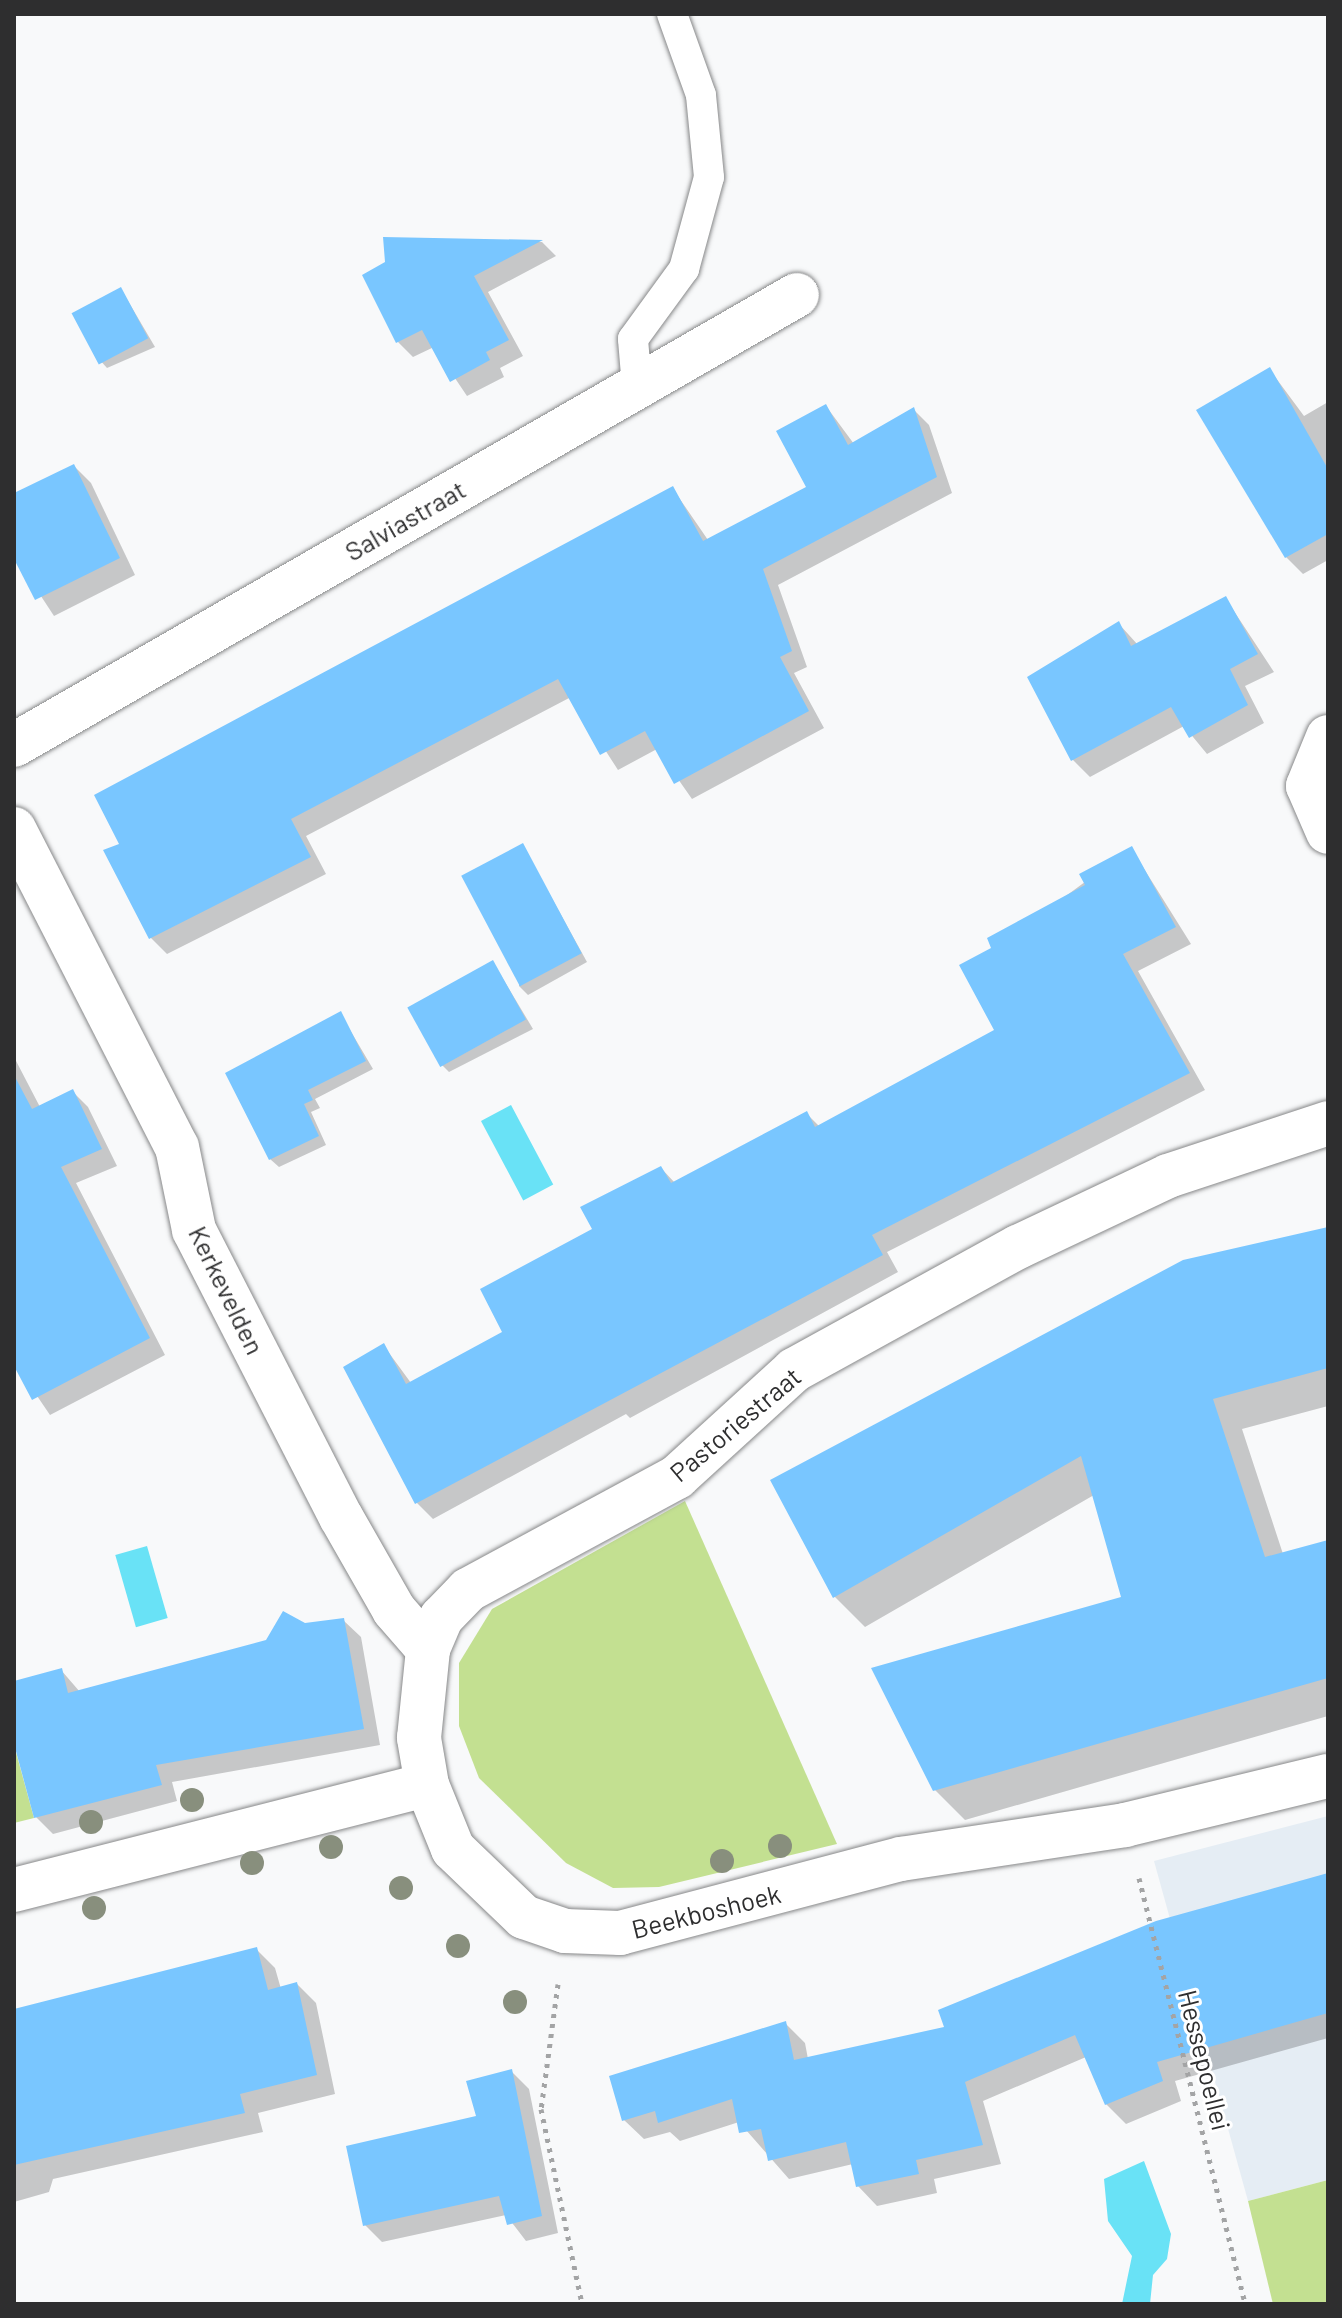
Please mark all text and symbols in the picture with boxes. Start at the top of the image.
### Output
street label: Salviastraat [339,473,471,567]
street label: Kerkevelden [183,1221,271,1359]
street label: Pastoriestraat [663,1360,807,1488]
street label: Beekboshoek [628,1877,784,1945]
street label: Hessepoellei [1172,1986,1238,2134]

